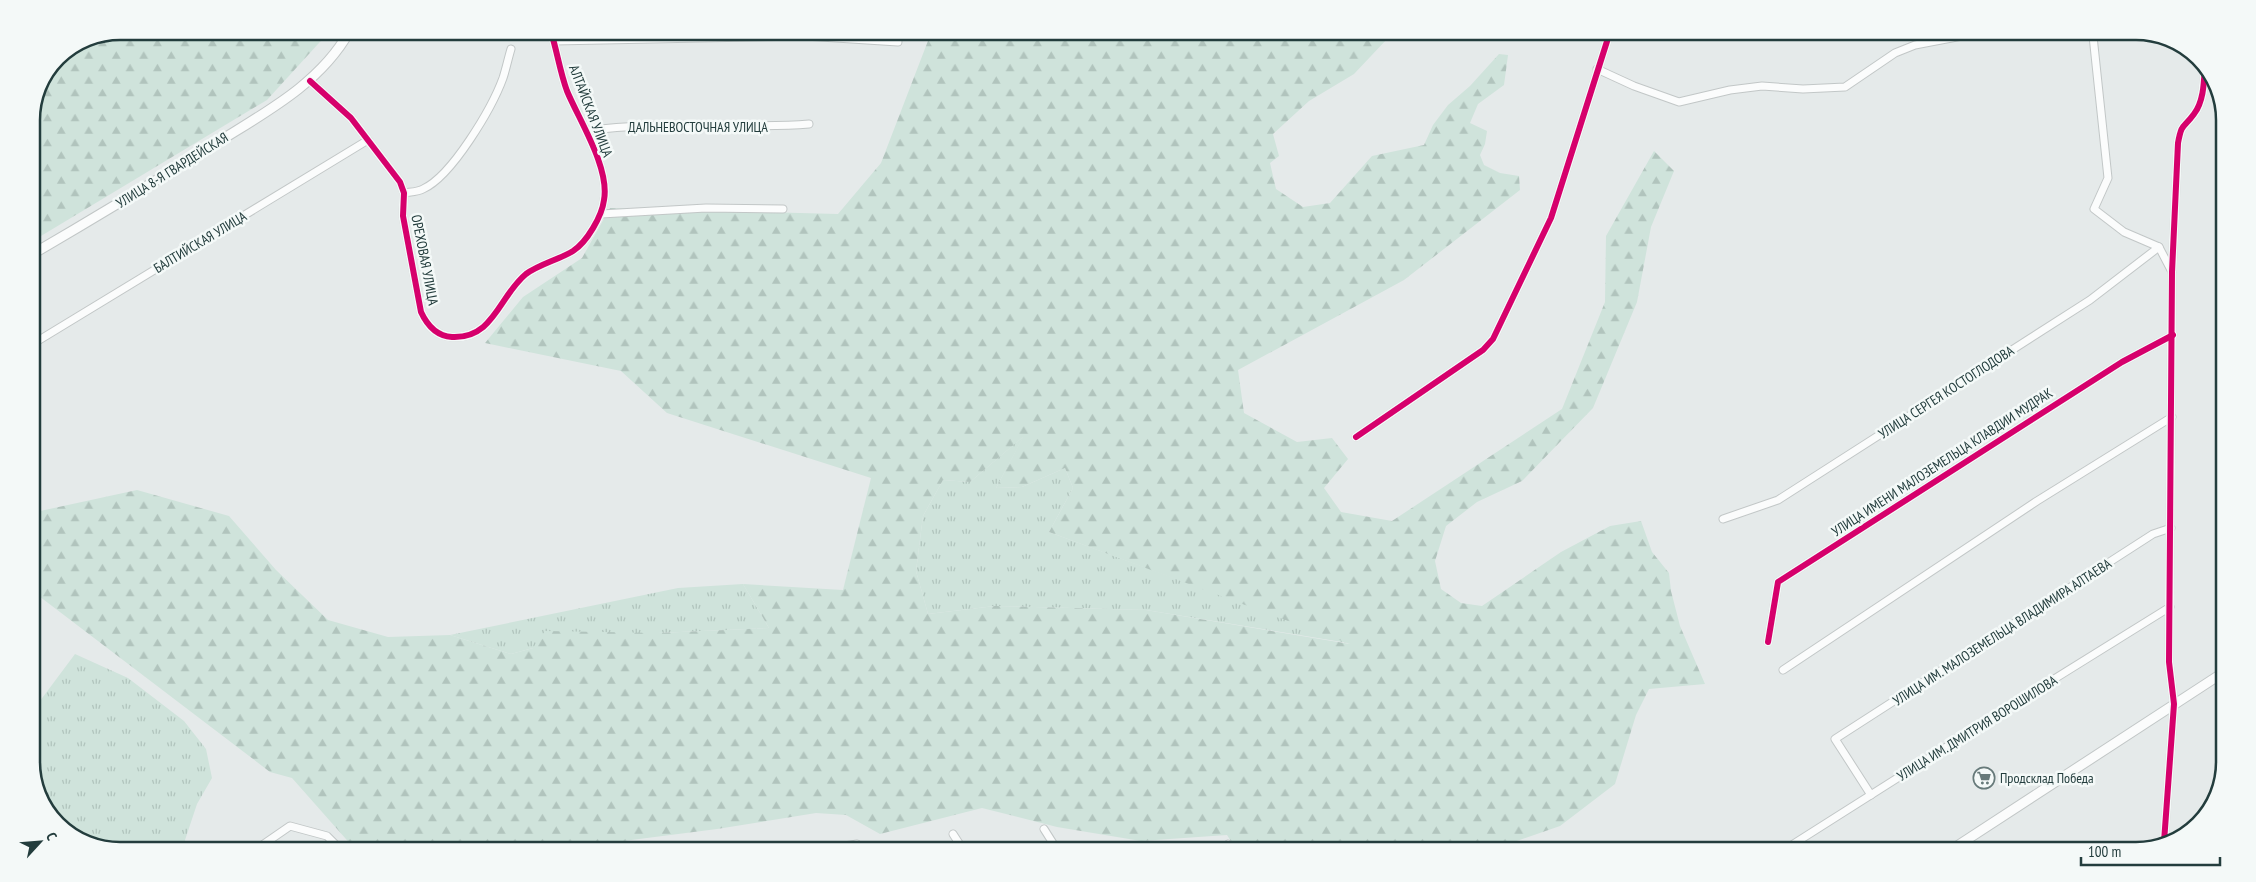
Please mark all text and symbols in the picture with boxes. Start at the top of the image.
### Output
street label: АЛТАЙСКАЯ УЛИЦА [565,62,617,160]
street label: ДАЛЬНЕВОСТОЧНАЯ УЛИЦА [628,118,768,136]
street label: УЛИЦА 8-Я ГВАРДЕЙСКАЯ [113,128,231,212]
street label: БАЛТИЙСКАЯ УЛИЦА [150,207,250,277]
street label: ОРЕХОВАЯ УЛИЦА [407,213,443,307]
street label: УЛИЦА СЕРГЕЯ КОСТОГЛОДОВА [1875,341,2018,443]
street label: УЛИЦА ИМЕНИ МАЛОЗЕМЕЛЬЦА КЛАВДИИ МУДРАК [1828,384,2056,540]
street label: УЛИЦА ИМ. МАЛОЗЕМЕЛЬЦА ВЛАДИМИРА АЛТАЕВА [1889,554,2115,710]
street label: УЛИЦА ИМ. ДМИТРИЯ ВОРОШИЛОВА [1894,671,2061,785]
supermarket icon: Продсклад Победа [1972,766,1996,790]
place label: Продсклад Победа [2000,769,2093,787]
north arrow [15,817,65,867]
text: С [42,829,61,844]
scale bar [2081,834,2220,866]
text: 100 m [2088,842,2121,861]

